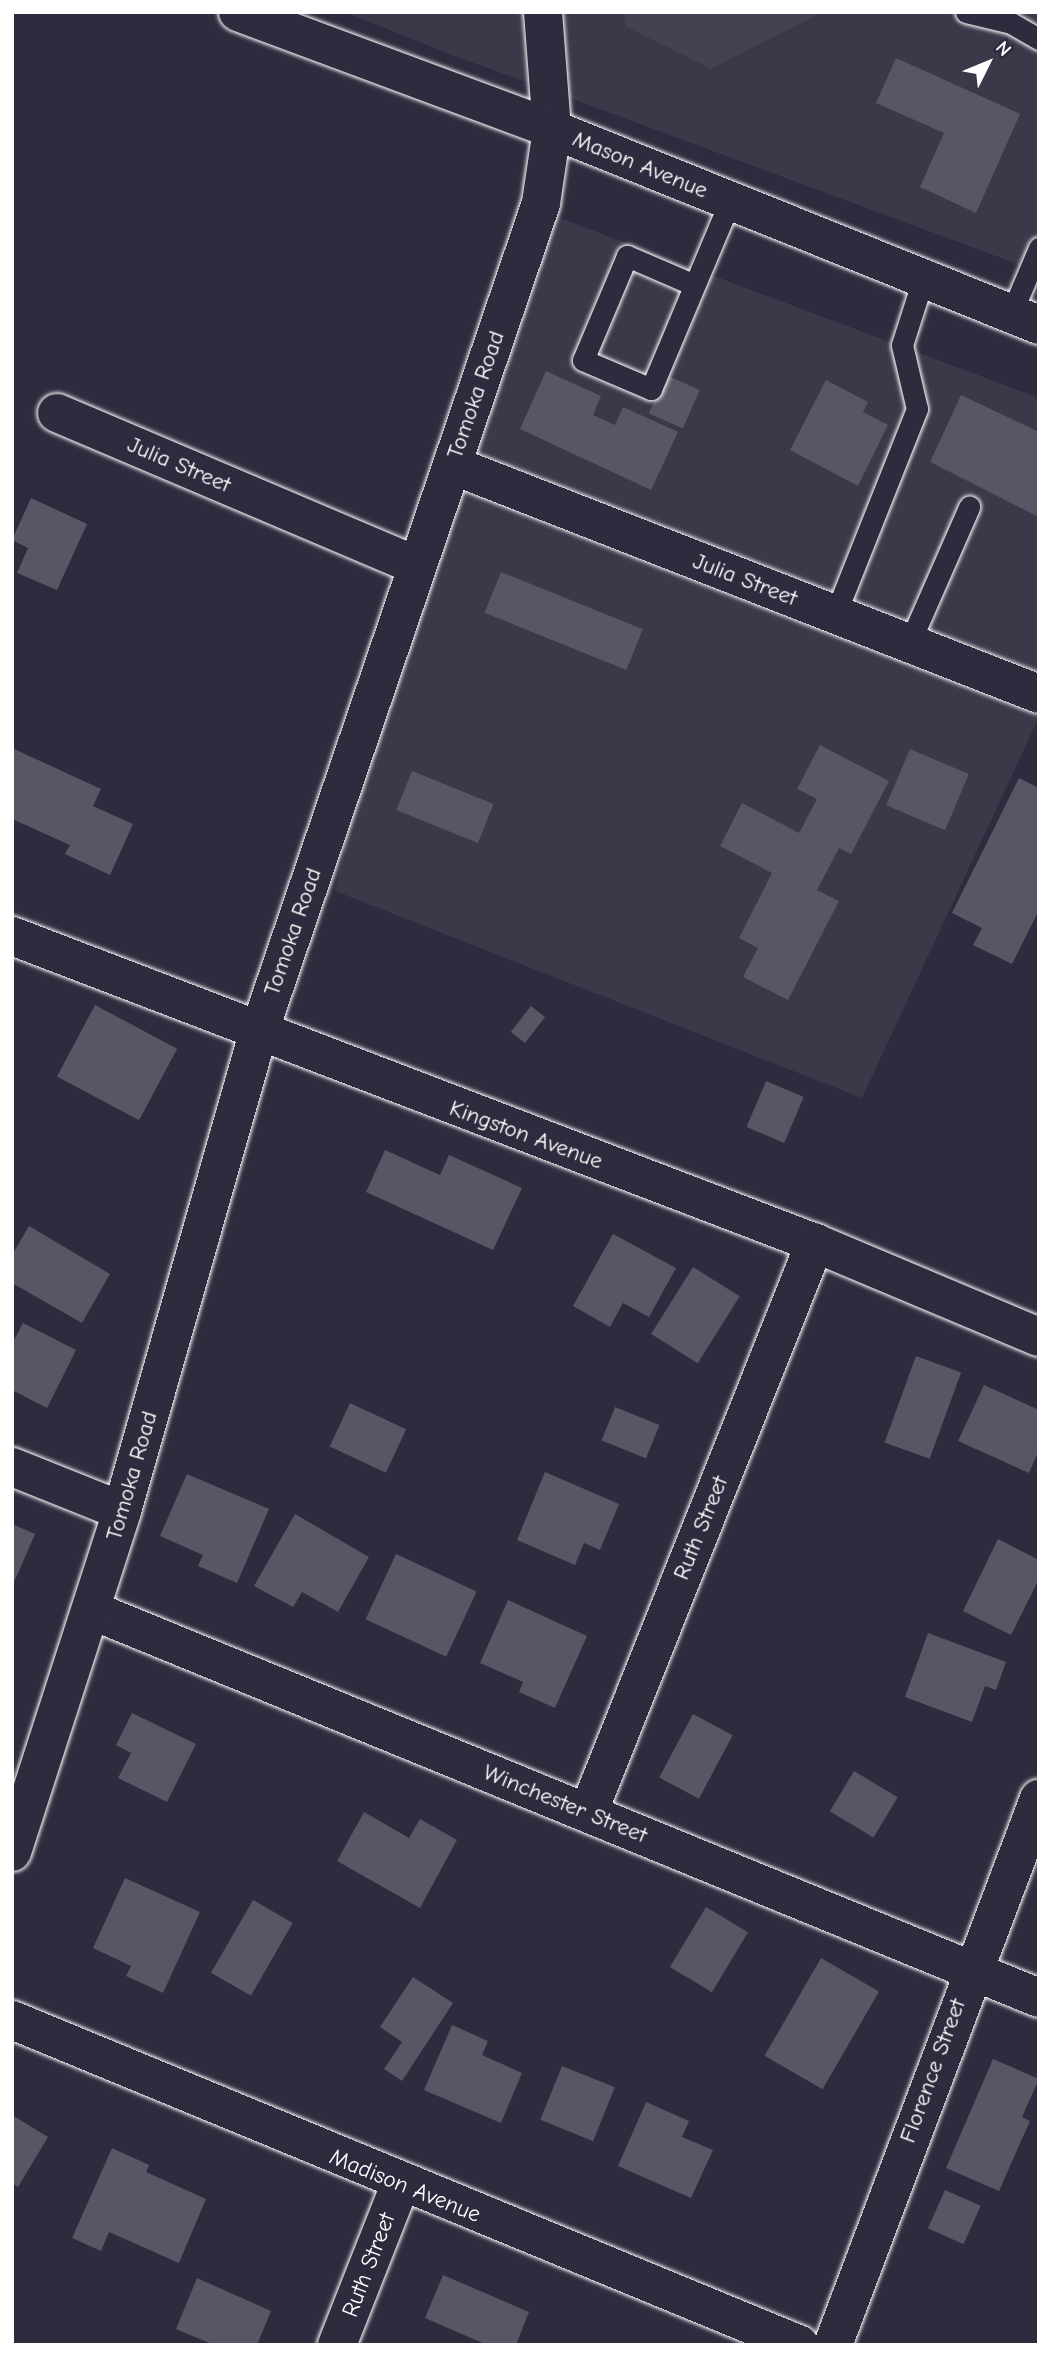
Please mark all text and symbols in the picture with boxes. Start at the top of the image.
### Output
north arrow [953,28,1023,98]
text: N [991,37,1016,61]
street label: Mason Avenue [568,125,712,205]
street label: Tomoka Road [441,328,511,462]
street label: Julia Street [123,431,235,499]
street label: Julia Street [689,547,801,613]
street label: Tomoka Road [258,865,328,999]
street label: Kingston Avenue [446,1094,606,1176]
street label: Tomoka Road [100,1408,164,1544]
street label: Ruth Street [668,1472,734,1584]
street label: Winchester Street [479,1759,651,1849]
street label: Florence Street [894,1995,972,2147]
street label: Madison Avenue [325,2143,485,2229]
street label: Ruth Street [336,2209,402,2321]

